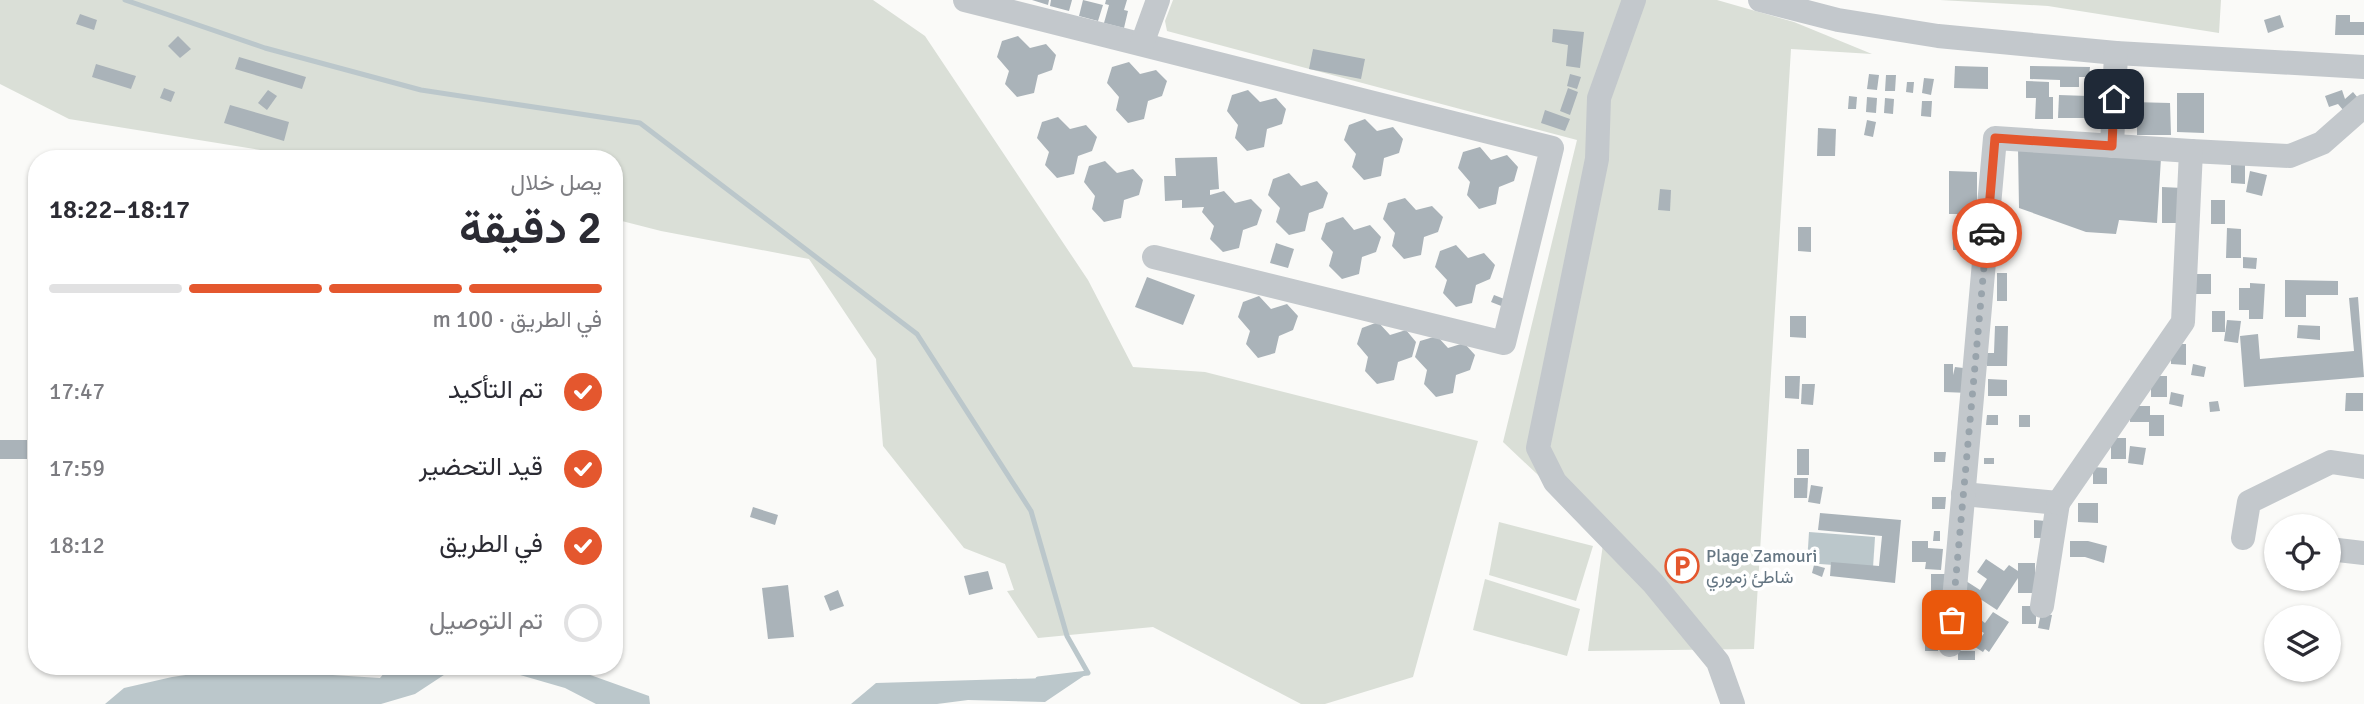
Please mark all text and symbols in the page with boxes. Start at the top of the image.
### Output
pin [2084,69,2144,129]
icon: home [2095,80,2133,118]
text: يصل خلال [511,168,602,197]
text: 18:17–18:22 [49,194,190,226]
courier [1952,198,2022,268]
text: 2 دقيقة [459,200,602,256]
icon: car [1968,214,2006,252]
text: في الطريق · 100 m [432,305,602,334]
icon: check [564,373,602,411]
text: تم التأكيد [448,374,543,406]
text: 17:47 [49,377,105,406]
icon: check [564,450,602,488]
text: قيد التحضير [419,451,543,483]
text: 17:59 [49,454,105,483]
map controls [2264,514,2341,682]
button: locate [2264,514,2341,591]
icon: check [564,527,602,565]
text: في الطريق [439,528,543,560]
text: 18:12 [49,531,105,560]
place label: Plage Zamouri شاطئ زموري [1706,545,1817,592]
parking icon: Plage Zamouri شاطئ زموري [1663,547,1701,585]
pin [1922,590,1982,650]
icon: bag [1933,601,1971,639]
text: تم التوصيل [429,605,543,637]
button: layers [2264,605,2341,682]

